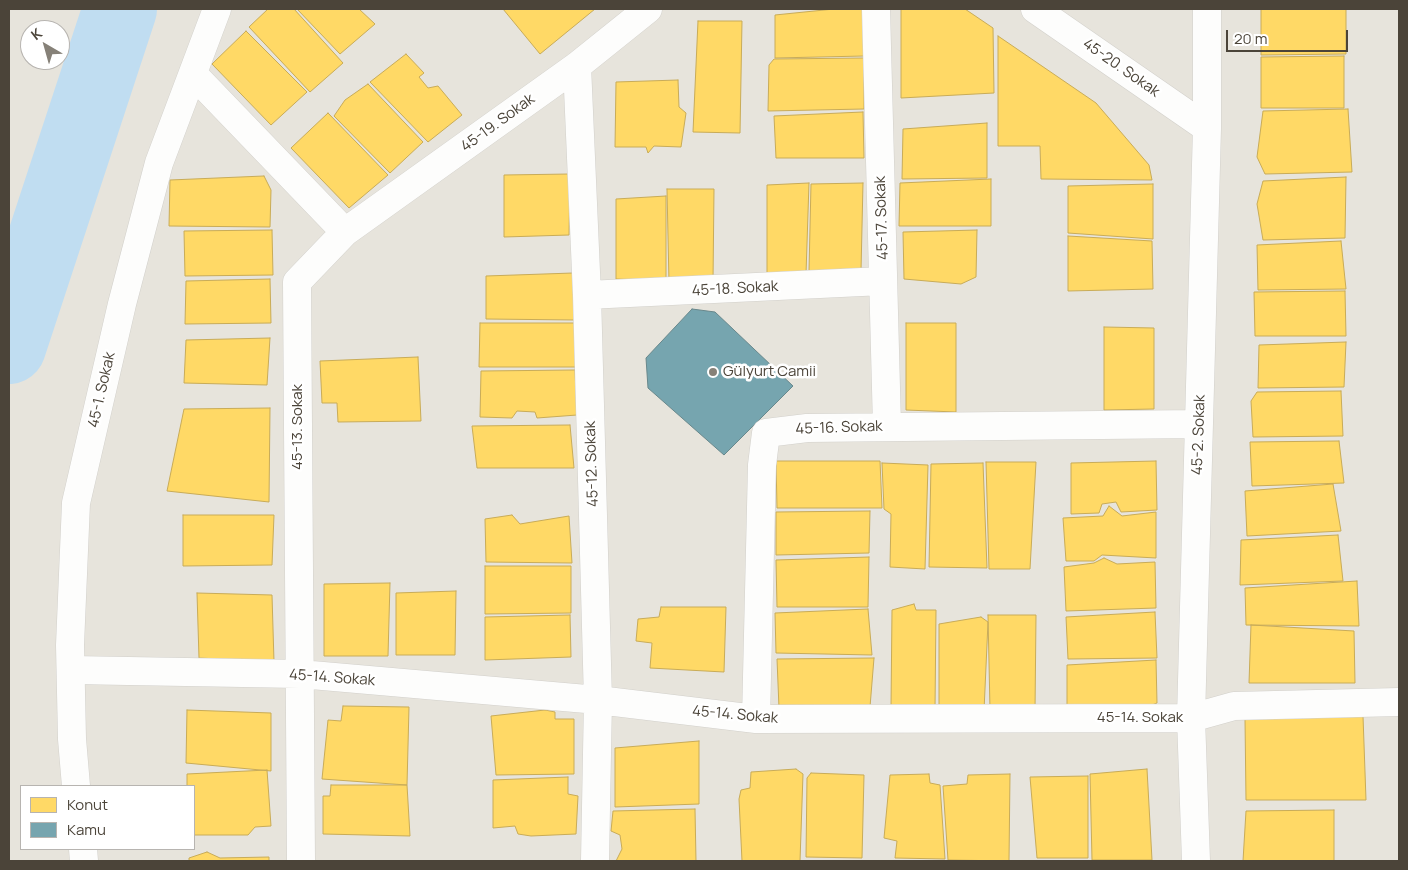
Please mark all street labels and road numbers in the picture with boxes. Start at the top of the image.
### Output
street label: 45-20. Sokak [1079,35,1163,101]
street label: 45-19. Sokak [458,90,538,156]
street label: 45-17. Sokak [872,176,892,260]
street label: 45-18. Sokak [691,278,779,300]
street label: 45-1. Sokak [85,350,119,430]
street label: 45-13. Sokak [289,384,307,470]
street label: 45-2. Sokak [1189,394,1209,476]
street label: 45-16. Sokak [795,417,883,439]
street label: 45-12. Sokak [581,421,603,507]
street label: 45-14. Sokak [288,666,376,690]
street label: 45-14. Sokak [691,702,779,728]
street label: 45-14. Sokak [1097,709,1183,727]

